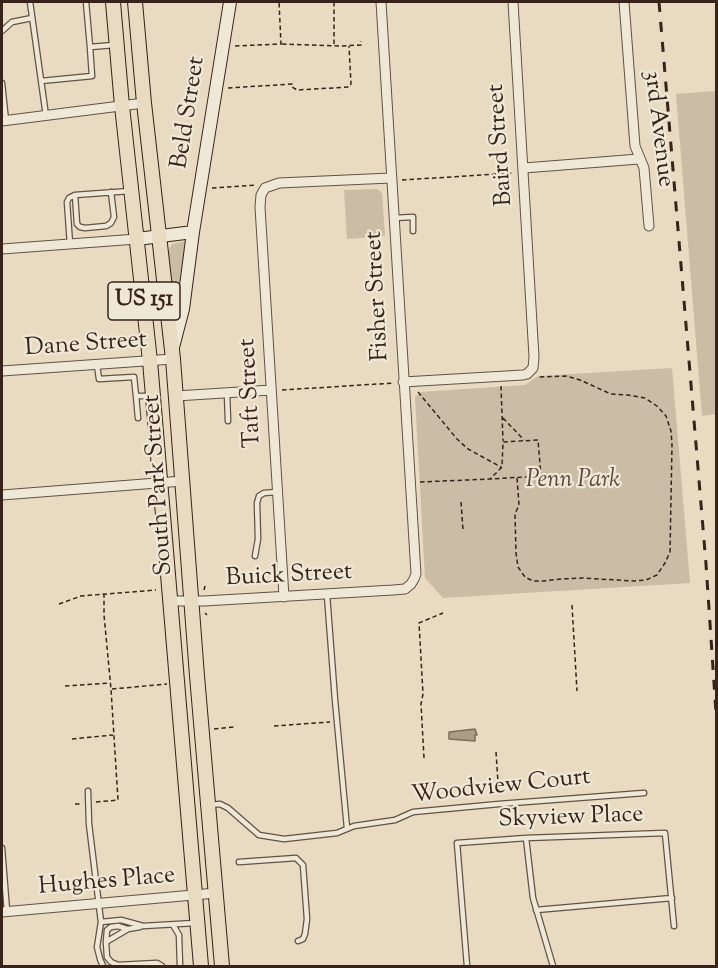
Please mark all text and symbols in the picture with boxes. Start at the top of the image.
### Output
street label: Beld Street [167,55,213,171]
street label: 3rd Avenue [636,69,678,189]
street label: Baird Street [483,83,521,207]
street label: Fisher Street [361,230,397,362]
road number: US 151 [108,282,180,320]
street label: Dane Street [24,327,148,365]
street label: Taft Street [235,338,269,448]
street label: South Park Street [139,393,181,577]
park label: Penn Park [526,468,620,496]
street label: Buick Street [225,559,353,595]
street label: Woodview Court [410,764,592,812]
street label: Skyview Place [498,802,644,836]
street label: Hughes Place [37,863,177,903]

